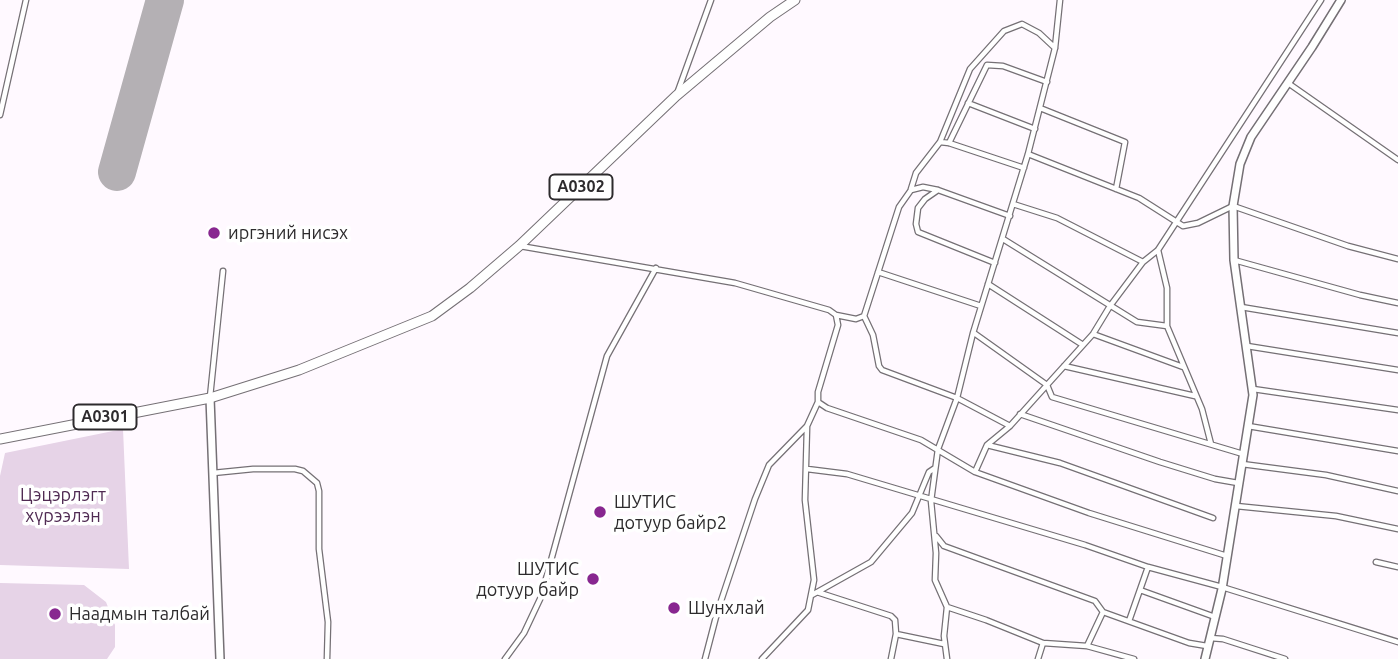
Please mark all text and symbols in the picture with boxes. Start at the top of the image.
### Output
road number: A0302 [550,174,612,200]
place label: иргэний нисэх [228,222,348,244]
marker: иргэний нисэх [206,225,222,241]
road number: A0301 [74,404,136,430]
park label: Цэцэрлэгт хүрээлэн [20,484,106,526]
place label: ШУТИС дотуур байр2 [614,491,727,534]
marker: ШУТИС дотуур байр2 [592,504,608,520]
place label: ШУТИС дотуур байр [476,558,579,600]
marker: ШУТИС дотуур байр [585,571,601,587]
place label: Шунхлай [688,597,765,619]
marker: Шунхлай [666,600,682,616]
place label: Наадмын талбай [69,603,210,625]
marker: Наадмын талбай [47,606,63,622]

